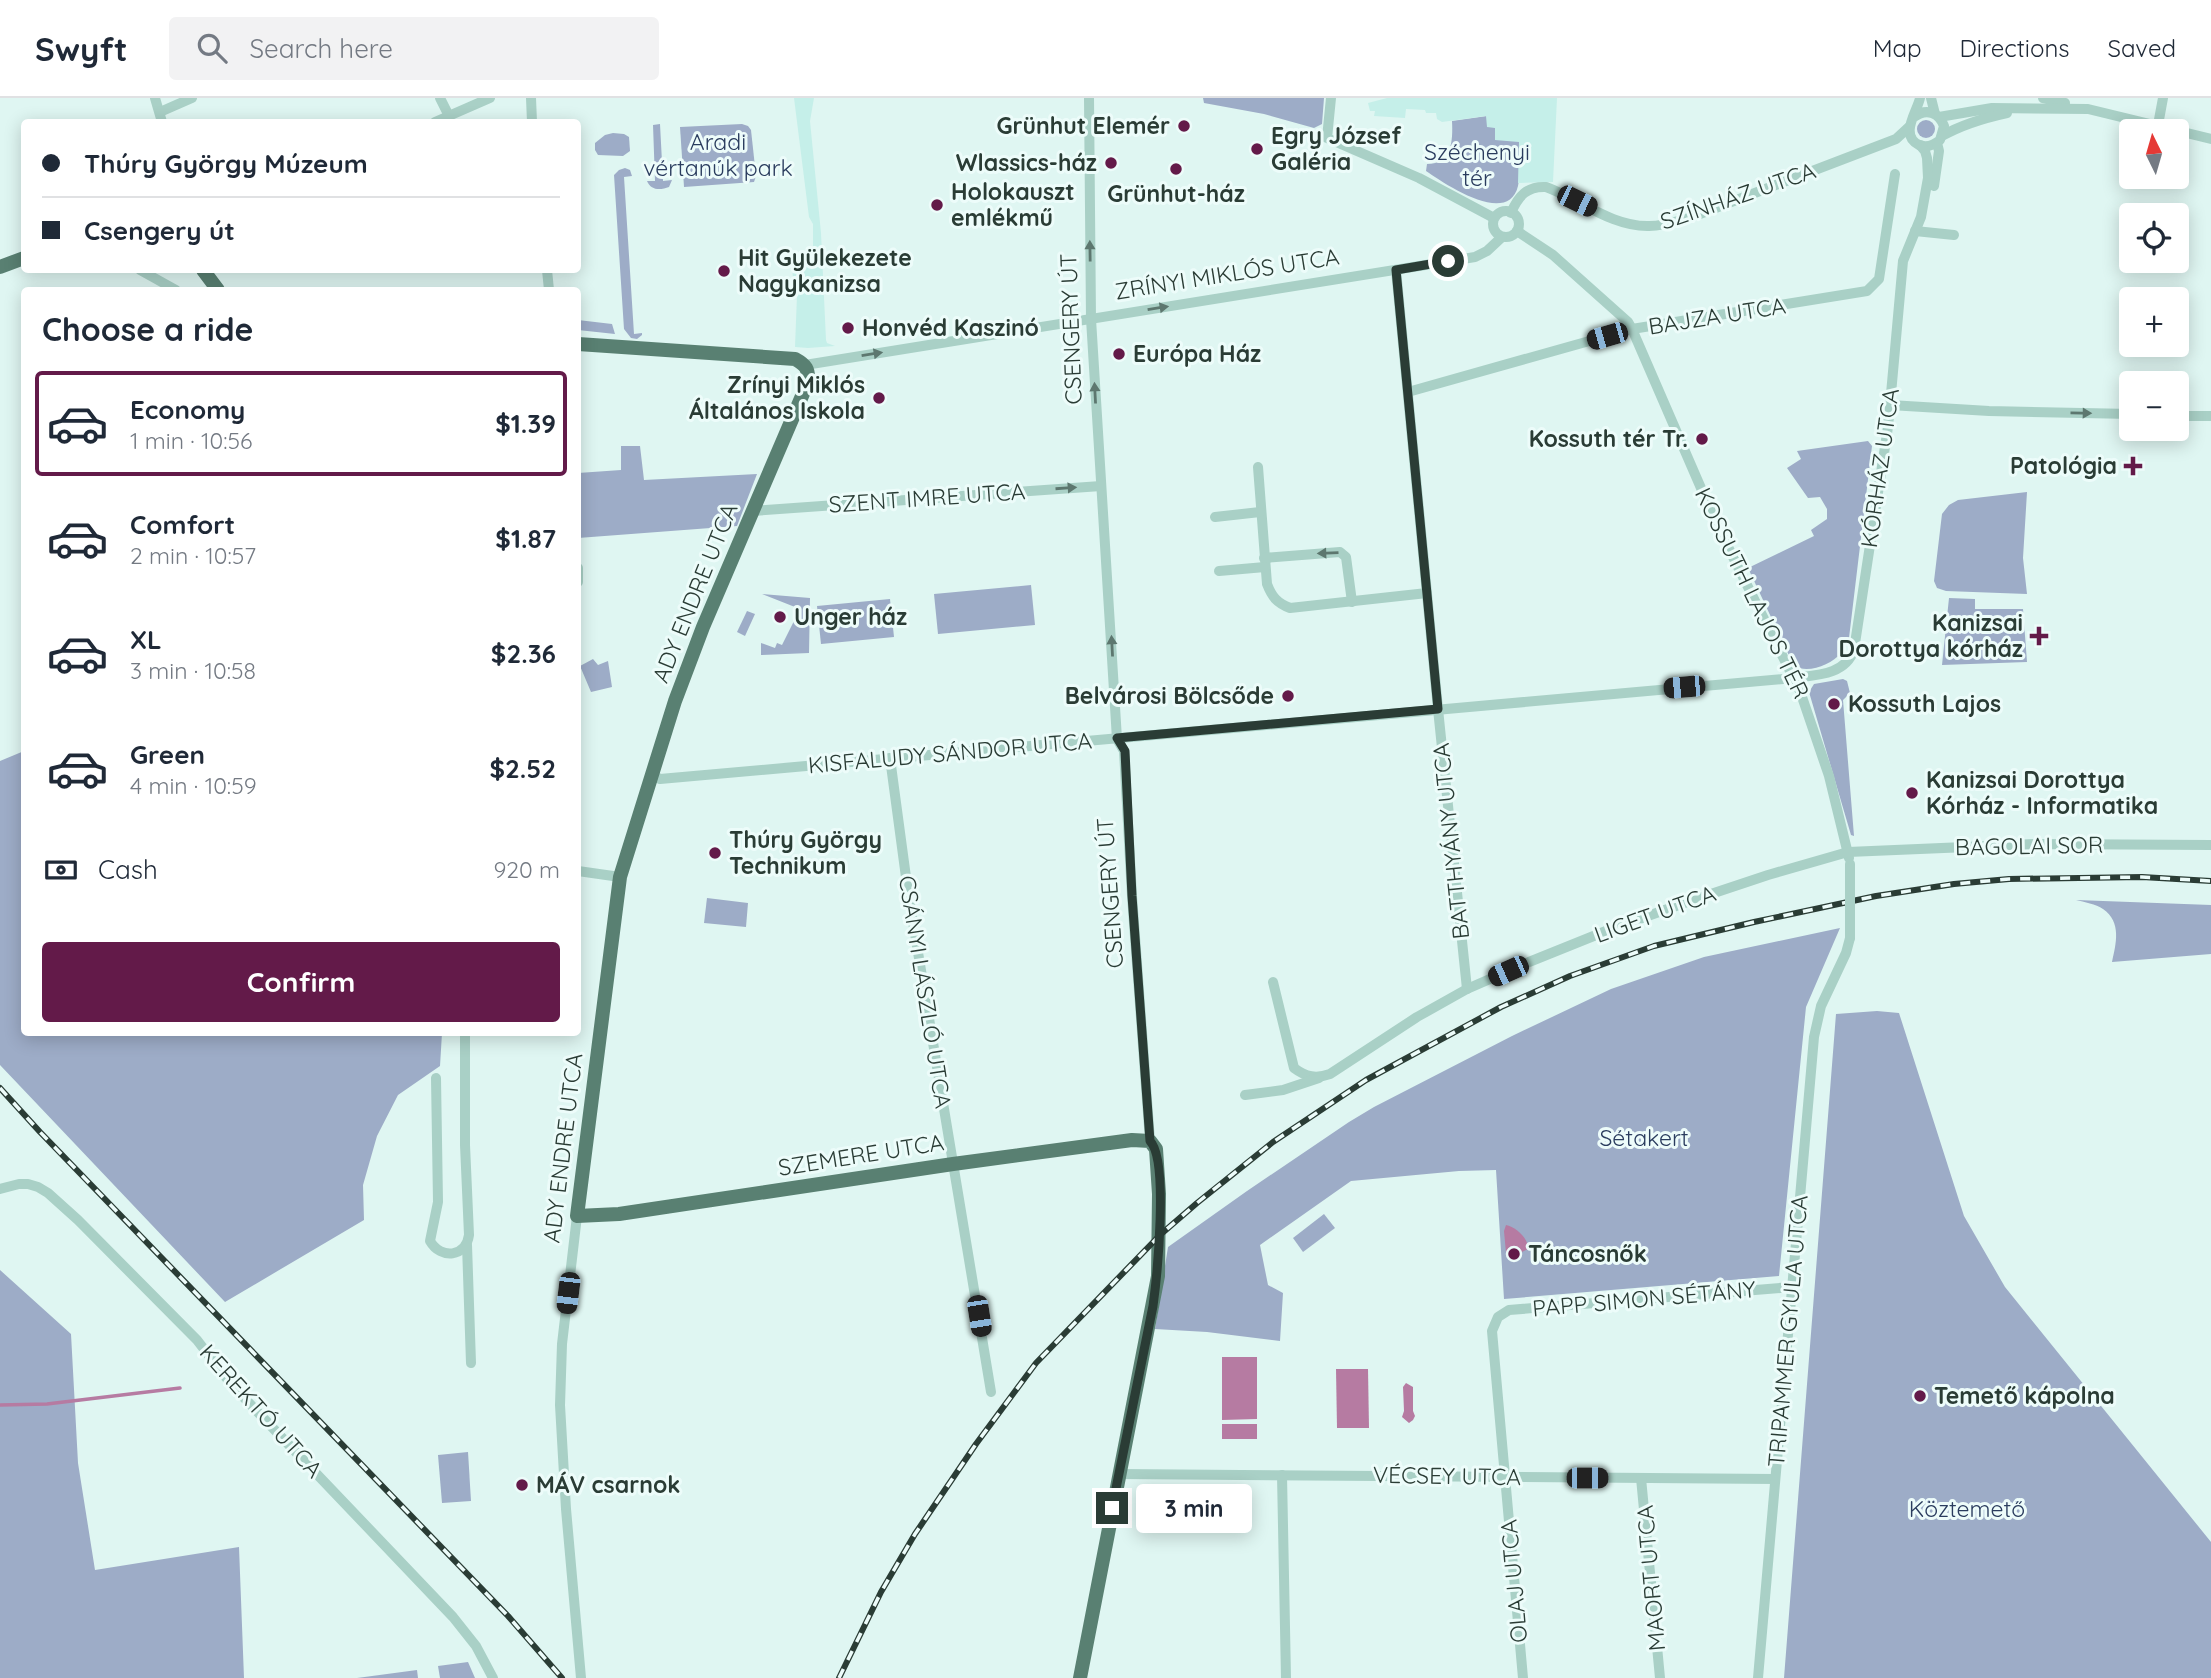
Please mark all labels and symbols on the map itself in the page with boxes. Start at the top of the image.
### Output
place label: Grünhut Elemér [997,111,1170,140]
marker: Grünhut Elemér [1176,118,1192,134]
north arrow [2119,119,2189,189]
place label: Egry József Galéria [1271,121,1401,176]
park label: Aradi vértanúk park [643,127,793,182]
park label: Széchenyi tér [1424,137,1530,192]
marker: Egry József Galéria [1249,141,1265,157]
place label: Wlassics-ház [956,148,1097,177]
marker: Wlassics-ház [1103,155,1119,171]
street label: SZÍNHÁZ UTCA [1656,155,1819,236]
marker: Grünhut-ház [1168,161,1184,177]
place label: Holokauszt emlékmű [951,177,1075,232]
place label: Grünhut-ház [1107,179,1245,208]
car [1554,182,1601,220]
marker: Holokauszt emlékmű [929,197,945,213]
one-way arrow [1084,240,1096,262]
street label: ZRÍNYI MIKLÓS UTCA [1113,241,1341,306]
place label: Hit Gyülekezete Nagykanizsa [738,243,912,298]
route start [1432,245,1464,277]
street label: CSENGERY ÚT [1053,253,1088,405]
marker: Hit Gyülekezete Nagykanizsa [716,263,732,279]
street label: BAJZA UTCA [1646,290,1788,341]
one-way arrow [1147,302,1169,313]
place label: Honvéd Kaszinó [862,313,1039,342]
marker: Honvéd Kaszinó [840,320,856,336]
car [1584,320,1631,352]
place label: Európa Ház [1133,339,1261,368]
marker: Európa Ház [1111,346,1127,362]
one-way arrow [862,348,884,359]
place label: Zrínyi Miklós Általános Iskola [689,370,865,425]
one-way arrow [1090,382,1101,404]
street label: KÓRHÁZ UTCA [1854,386,1905,550]
marker: Zrínyi Miklós Általános Iskola [871,390,887,406]
one-way arrow [2070,407,2092,419]
place label: Kossuth tér Tr. [1529,424,1688,453]
marker: Kossuth tér Tr. [1694,431,1710,447]
place label: Patológia [2010,451,2117,480]
marker: Patológia [2123,456,2143,476]
street label: SZENT IMRE UTCA [828,476,1026,519]
one-way arrow [1055,482,1077,493]
street label: KOSSUTH LAJOS TÉR [1689,483,1816,703]
street label: ADY ENDRE UTCA [645,499,744,687]
one-way arrow [1317,547,1339,558]
place label: Unger ház [794,602,907,631]
place label: Kanizsai Dorottya kórház [1839,608,2023,663]
marker: Unger ház [772,609,788,625]
marker: Kanizsai Dorottya kórház [2029,626,2049,646]
one-way arrow [1106,635,1117,657]
car [1663,675,1706,699]
place label: Belvárosi Bölcsőde [1065,681,1274,710]
marker: Belvárosi Bölcsőde [1280,688,1296,704]
place label: Kossuth Lajos [1848,689,2001,718]
marker: Kossuth Lajos [1826,696,1842,712]
street label: KISFALUDY SÁNDOR UTCA [807,726,1093,779]
street label: BATTHYÁNY UTCA [1426,741,1475,941]
place label: Kanizsai Dorottya Kórház - Informatika [1926,765,2158,820]
marker: Kanizsai Dorottya Kórház - Informatika [1904,785,1920,801]
street label: CSENGERY ÚT [1090,817,1129,969]
place label: Thúry György Technikum [729,825,882,880]
street label: BAGOLAI SOR [1955,830,2103,861]
marker: Thúry György Technikum [707,845,723,861]
street label: CSÁNYI LÁSZLÓ UTCA [893,874,958,1110]
street label: LIGET UTCA [1590,878,1720,949]
car [1485,953,1532,989]
street label: ADY ENDRE UTCA [536,1051,589,1244]
park label: Sétakert [1599,1123,1689,1152]
street label: SZEMERE UTCA [776,1127,946,1182]
street label: TRIPAMMER GYULA UTCA [1761,1194,1814,1468]
place label: Táncosnők [1528,1239,1647,1268]
marker: Táncosnők [1506,1246,1522,1262]
car [556,1271,581,1315]
street label: PAPP SIMON SÉTÁNY [1531,1274,1757,1323]
car [966,1294,993,1338]
street label: KEREKTÓ UTCA [194,1338,329,1484]
place label: Temető kápolna [1934,1381,2115,1410]
marker: Temető kápolna [1912,1388,1928,1404]
street label: VÉCSEY UTCA [1373,1460,1521,1491]
car [1567,1468,1609,1489]
place label: MÁV csarnok [536,1470,680,1499]
marker: MÁV csarnok [514,1477,530,1493]
callout: 3 min [1136,1484,1252,1532]
route end [1096,1492,1128,1524]
park label: Köztemető [1909,1494,2025,1523]
street label: MAORT UTCA [1630,1504,1671,1652]
street label: OLAJ UTCA [1494,1518,1533,1644]

